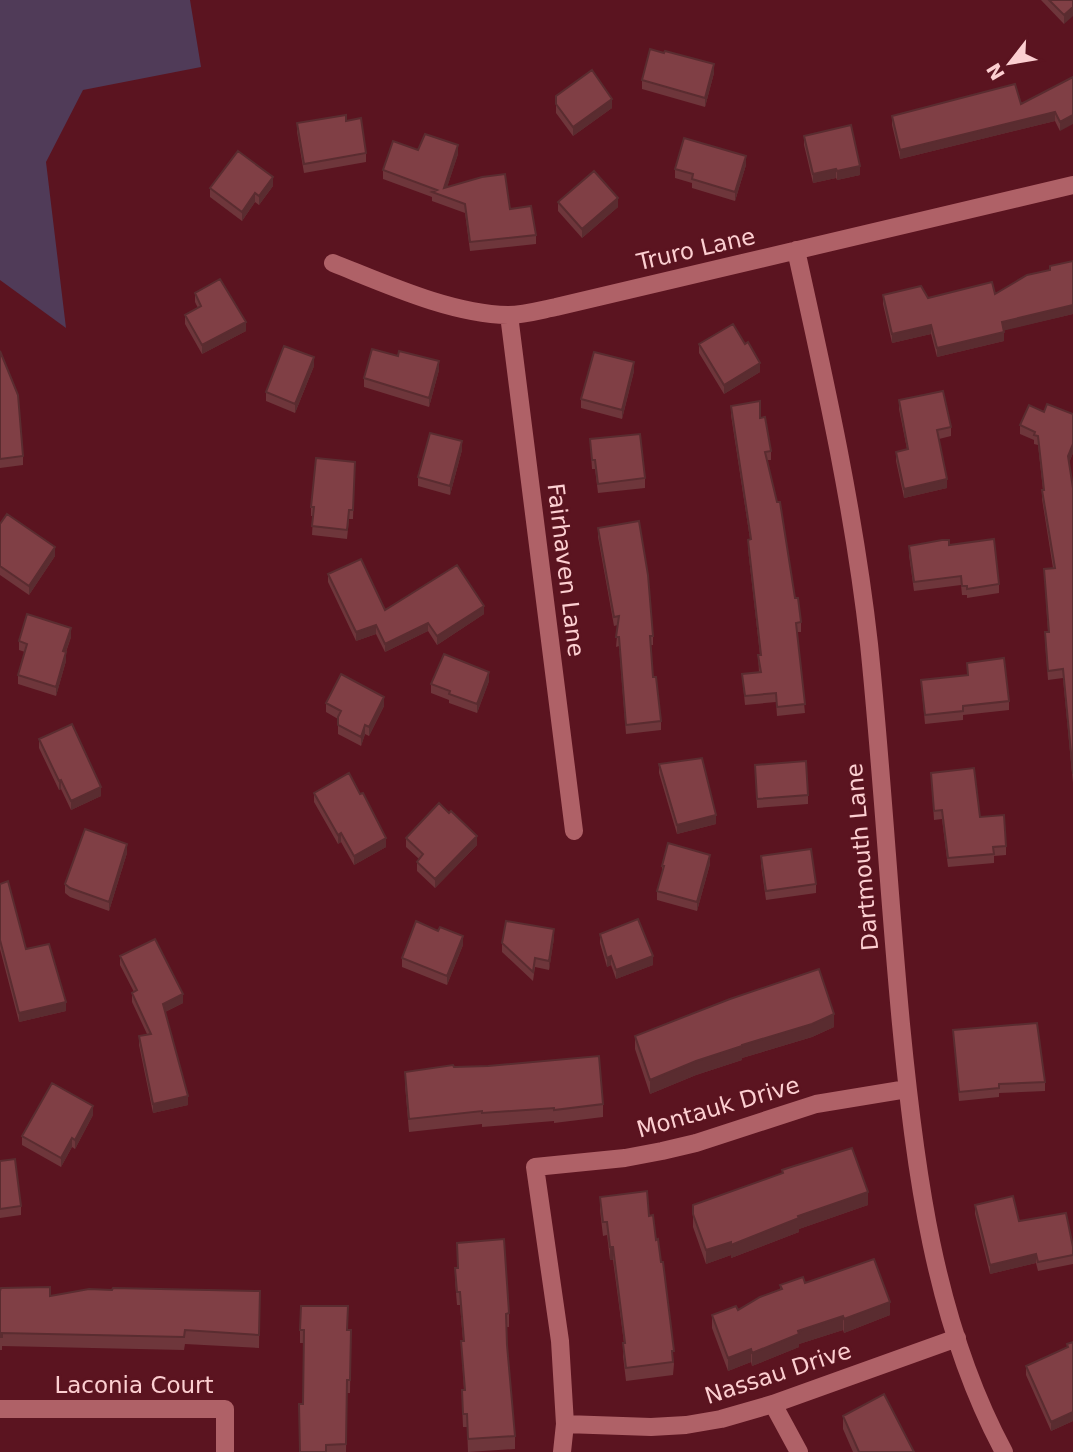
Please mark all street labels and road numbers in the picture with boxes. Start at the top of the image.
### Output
street label: Truro Lane [633,223,758,275]
street label: Fairhaven Lane [542,482,590,658]
street label: Dartmouth Lane [841,762,883,952]
street label: Montauk Drive [634,1071,802,1143]
street label: Nassau Drive [701,1337,855,1409]
street label: Laconia Court [54,1372,214,1398]

